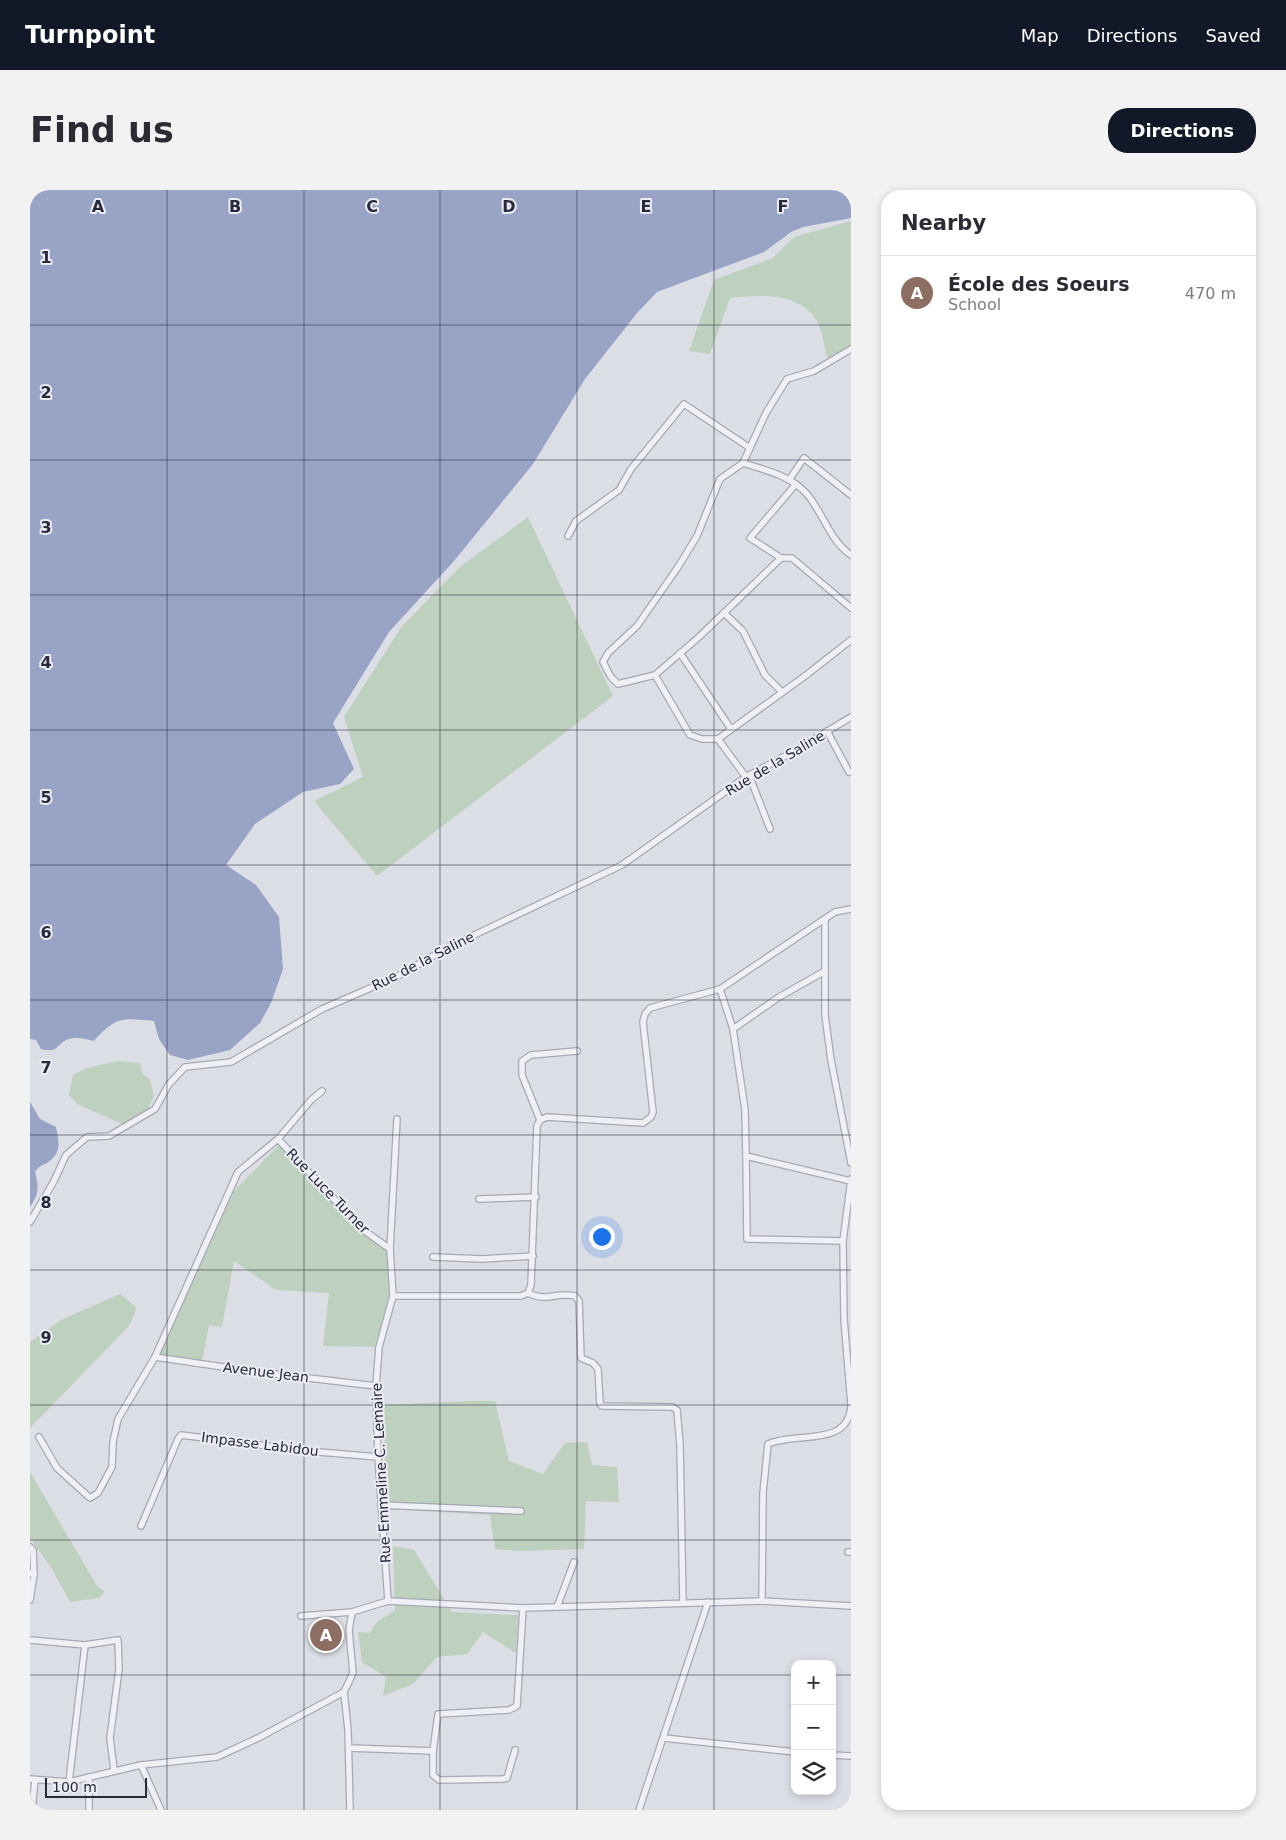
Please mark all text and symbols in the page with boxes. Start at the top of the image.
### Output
text: Turnpoint [25,21,155,49]
text: Map [1021,25,1059,46]
text: Directions [1087,25,1177,46]
text: Saved [1205,25,1261,46]
button: Directions [1108,108,1256,153]
text: Find us [30,110,174,150]
text: A [92,197,105,216]
text: B [229,197,241,216]
text: C [366,197,378,216]
text: D [502,197,516,216]
text: E [641,197,651,216]
text: F [778,197,788,216]
text: Nearby [901,211,986,235]
text: 1 [40,248,52,267]
text: École des Soeurs [948,273,1130,295]
text: A [911,284,923,303]
text: 470 m [1185,284,1236,303]
text: School [948,295,1001,314]
text: 2 [40,383,52,402]
text: 3 [40,518,52,537]
text: 4 [40,653,52,672]
street label: Rue de la Saline [723,727,827,799]
text: 5 [40,788,52,807]
text: 6 [40,923,52,942]
street label: Rue de la Saline [369,928,477,994]
text: 7 [40,1058,52,1077]
street label: Rue Luce Turner [283,1145,373,1237]
text: 8 [40,1193,52,1212]
your location [589,1224,615,1250]
text: 9 [40,1328,52,1347]
street label: Avenue Jean [222,1359,310,1385]
street label: Rue Emmeline C. Lemaire [368,1382,394,1564]
street label: Impasse Labidou [200,1429,320,1459]
pin: A [310,1616,342,1654]
map controls [791,1660,836,1795]
button: + [791,1660,836,1705]
button: − [791,1705,836,1750]
button: layers [791,1750,836,1795]
scale bar [45,1775,148,1798]
text: 100 m [52,1779,97,1795]

